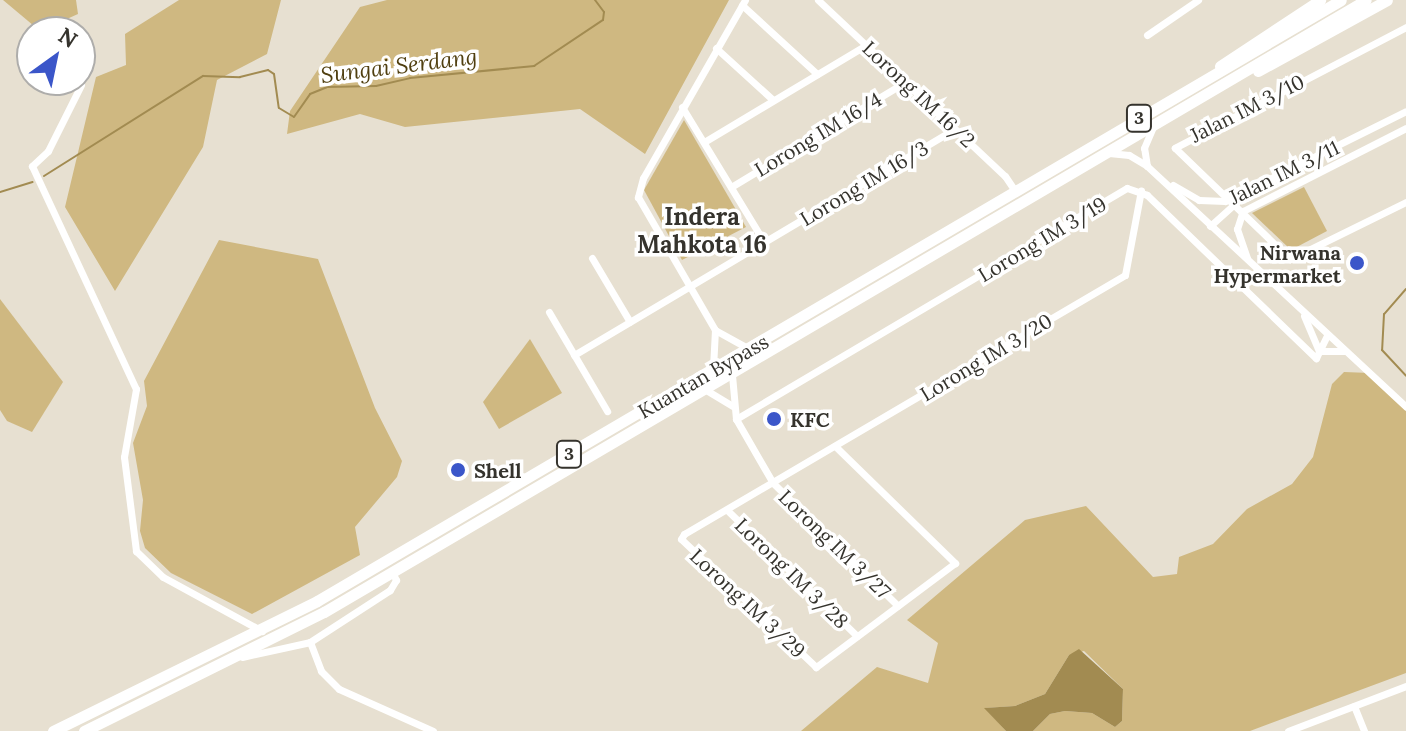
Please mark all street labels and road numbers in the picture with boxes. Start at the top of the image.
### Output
street label: Lorong IM 16/2 [858,36,980,152]
street label: Jalan IM 3/10 [1186,69,1308,147]
street label: Lorong IM 16/4 [750,87,886,181]
road number: 3 [1125,104,1153,132]
street label: Lorong IM 16/3 [796,135,932,231]
street label: Jalan IM 3/11 [1225,135,1343,209]
street label: Lorong IM 3/19 [974,191,1110,287]
street label: Lorong IM 3/20 [916,308,1056,406]
street label: Kuantan Bypass [633,329,773,423]
road number: 3 [555,440,583,468]
street label: Lorong IM 3/27 [774,485,896,603]
street label: Lorong IM 3/28 [730,513,854,633]
street label: Lorong IM 3/29 [685,544,811,662]

